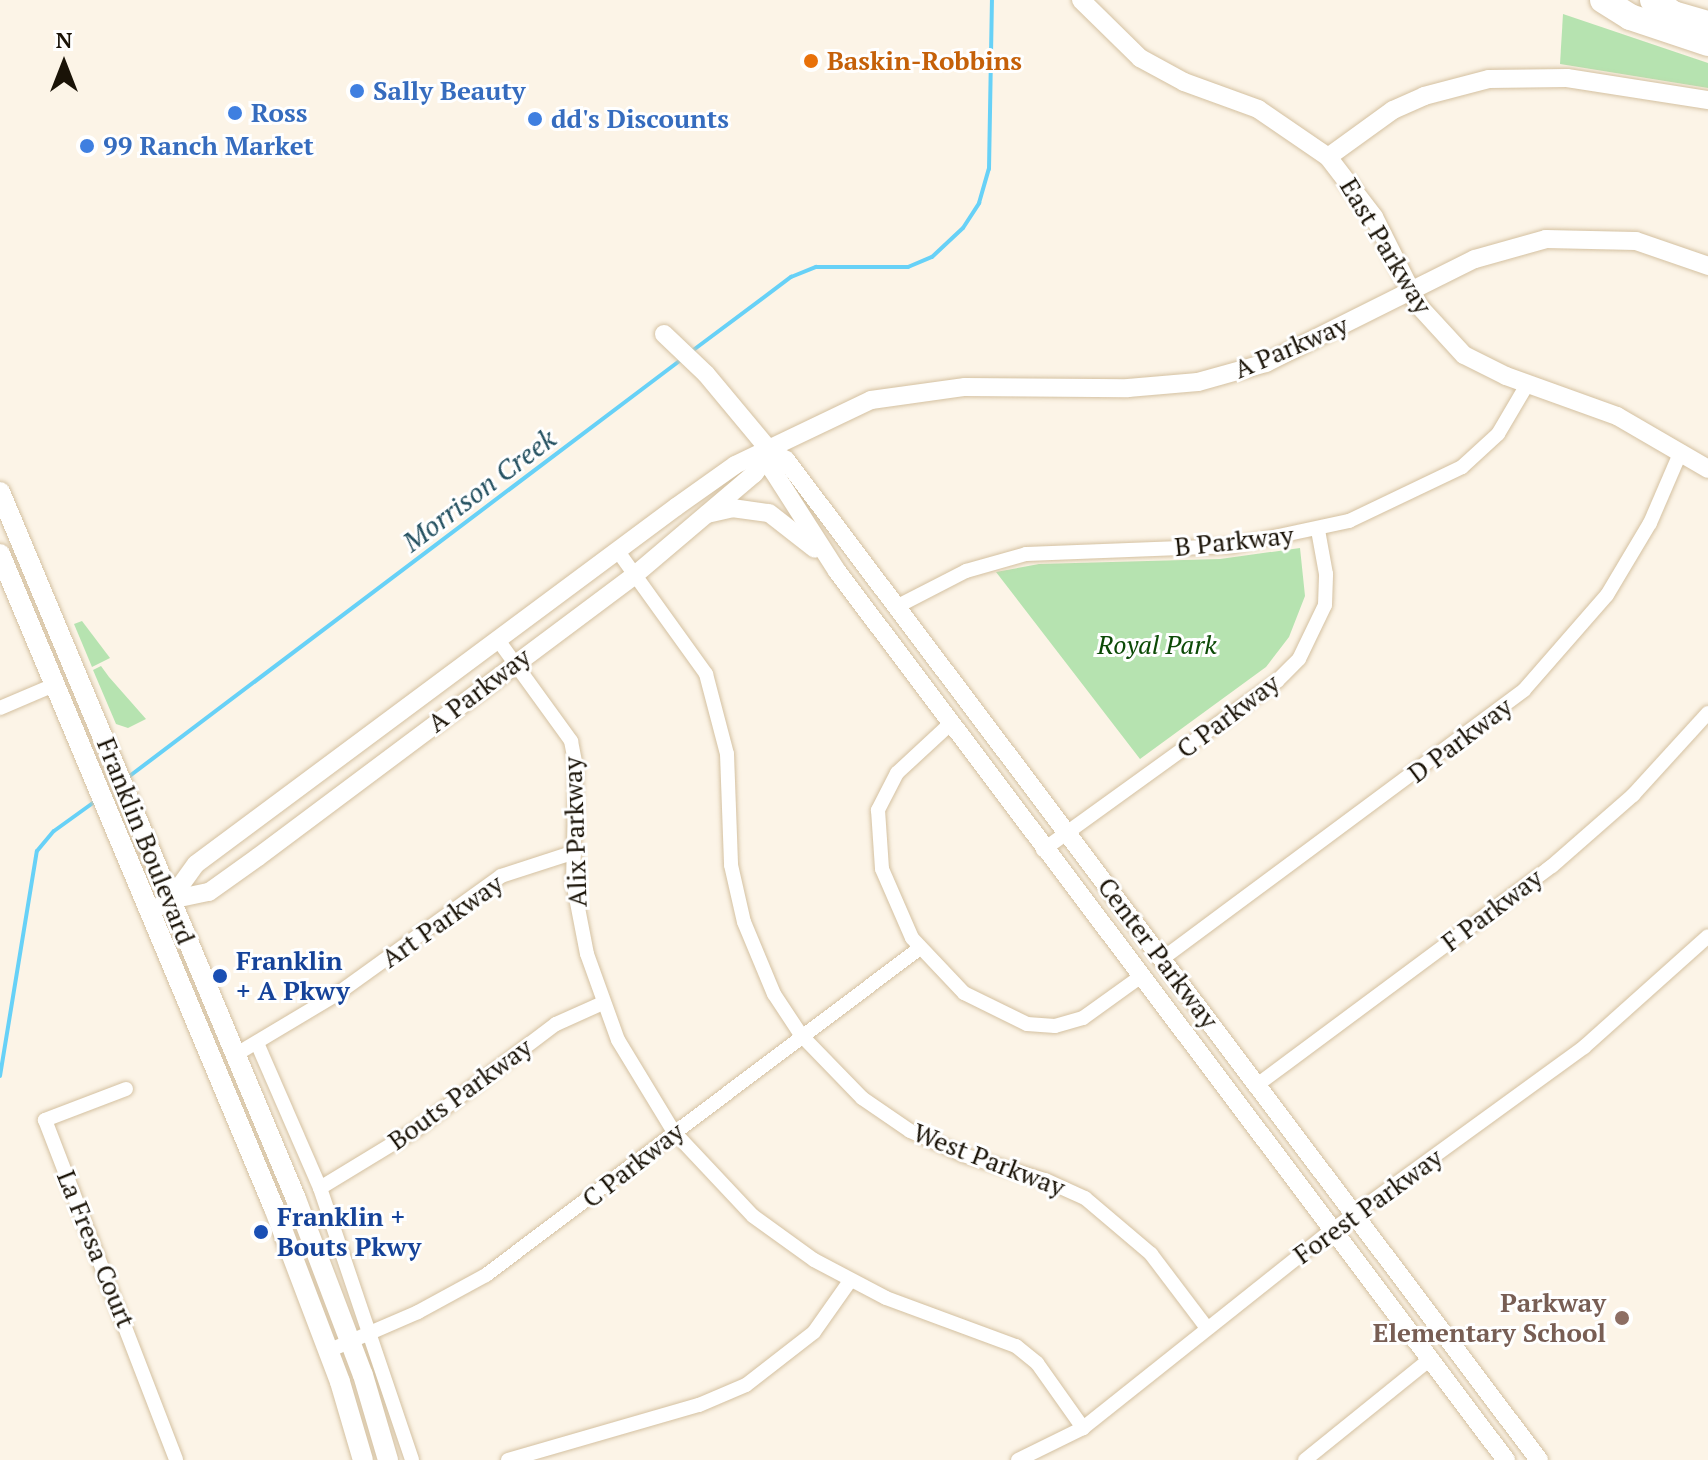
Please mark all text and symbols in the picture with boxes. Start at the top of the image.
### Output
north arrow [24,24,104,104]
text: N [56,25,72,54]
place label: Baskin-Robbins [827,45,1022,77]
marker: Baskin-Robbins [802,52,820,70]
place label: Sally Beauty [373,75,525,107]
marker: Sally Beauty [348,82,366,100]
place label: Ross [251,97,307,129]
place label: dd's Discounts [551,103,729,135]
marker: Ross [226,104,244,122]
marker: dd's Discounts [526,110,544,128]
place label: 99 Ranch Market [103,130,314,162]
marker: 99 Ranch Market [78,137,96,155]
street label: East Parkway [1333,173,1439,319]
street label: A Parkway [1229,309,1353,385]
water label: Morrison Creek [396,421,562,559]
street label: B Parkway [1173,519,1295,563]
park label: Royal Park [1097,629,1217,661]
street label: A Parkway [421,641,537,739]
street label: C Parkway [1171,667,1285,765]
street label: D Parkway [1402,691,1518,789]
street label: Franklin Boulevard [90,733,202,949]
street label: Alix Parkway [557,756,593,908]
street label: F Parkway [1436,862,1548,958]
street label: Art Parkway [375,868,509,974]
street label: Center Parkway [1091,871,1225,1035]
place label: Franklin + A Pkwy [236,945,350,1006]
marker: Franklin + A Pkwy [211,967,229,985]
street label: Bouts Parkway [382,1032,538,1156]
street label: C Parkway [576,1116,690,1214]
street label: West Parkway [909,1117,1069,1203]
street label: Forest Parkway [1288,1142,1448,1270]
street label: La Fresa Court [50,1166,142,1332]
place label: Franklin + Bouts Pkwy [277,1201,421,1262]
marker: Franklin + Bouts Pkwy [252,1223,270,1241]
place label: Parkway Elementary School [1373,1287,1606,1348]
marker: Parkway Elementary School [1613,1309,1631,1327]

